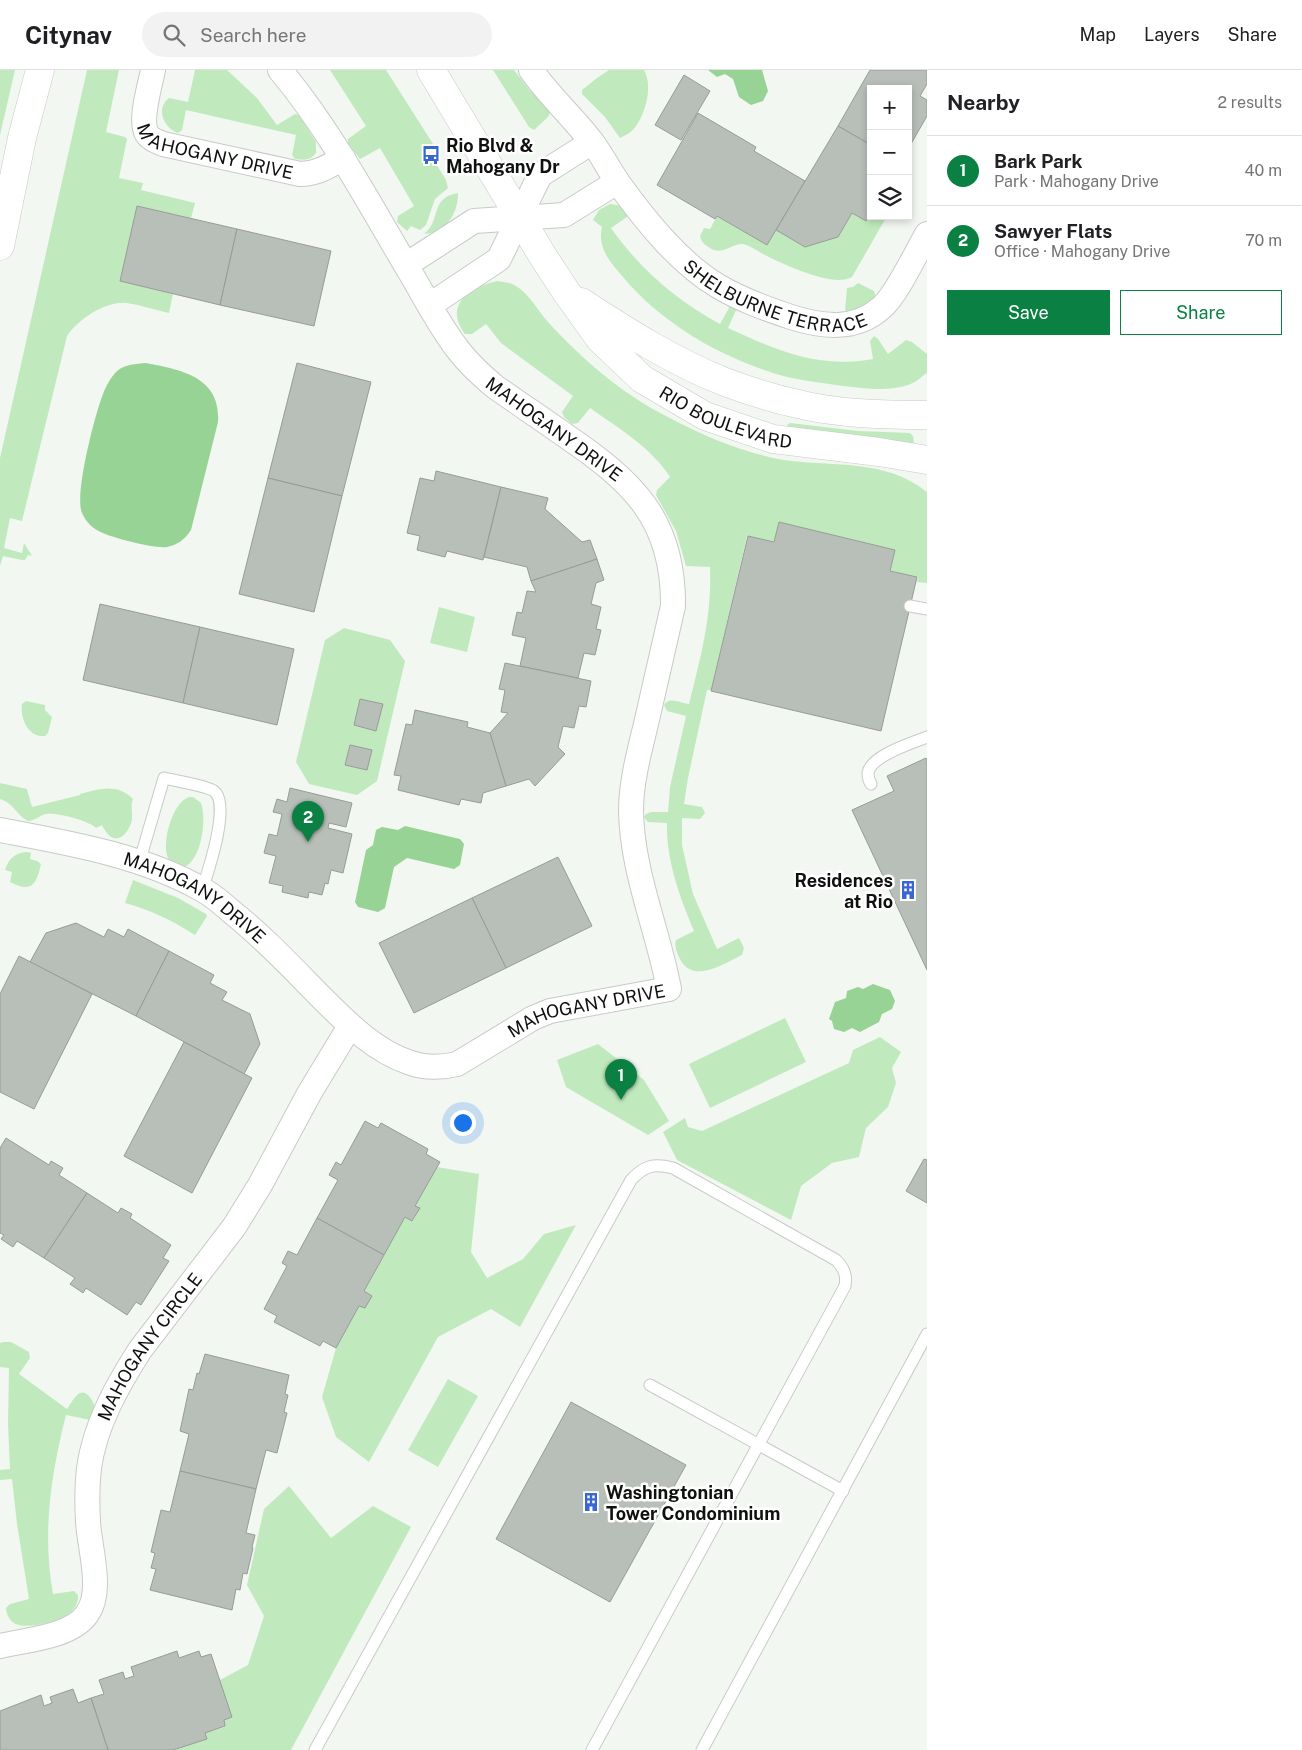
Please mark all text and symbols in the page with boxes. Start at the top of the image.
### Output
search box [142,12,492,57]
text: Citynav [25,21,112,49]
icon: search [160,21,188,49]
text: Search here [200,24,307,46]
text: Map [1080,24,1116,45]
text: Layers [1144,24,1200,45]
text: Share [1228,24,1277,45]
map controls [867,85,912,220]
button: + [867,85,912,130]
text: Nearby [947,90,1020,115]
text: 2 results [1217,93,1282,112]
street label: MAHOGANY DRIVE [133,120,295,183]
button: − [867,130,912,175]
place label: Rio Blvd & Mahogany Dr [446,135,560,177]
bus stop icon: Rio Blvd & Mahogany Dr [420,144,442,166]
text: Bark Park [994,150,1083,172]
text: 1 [960,161,966,180]
text: 40 m [1244,161,1282,180]
text: Park · Mahogany Drive [994,172,1159,191]
button: layers [867,175,912,220]
text: Sawyer Flats [994,220,1112,242]
text: 2 [958,231,968,250]
text: 70 m [1245,231,1282,250]
text: Office · Mahogany Drive [994,242,1170,261]
street label: SHELBURNE TERRACE [680,255,870,336]
button: Save [947,290,1110,335]
button: Share [1120,290,1282,335]
street label: MAHOGANY DRIVE [482,372,626,486]
street label: RIO BOULEVARD [656,381,793,452]
pin: 2 [292,801,324,842]
street label: MAHOGANY DRIVE [121,847,270,947]
place label: Residences at Rio [795,870,893,912]
building icon: Residences at Rio [897,879,919,901]
street label: MAHOGANY DRIVE [503,979,667,1042]
pin: 1 [605,1059,637,1100]
your location [450,1110,476,1136]
street label: MAHOGANY CIRCLE [93,1268,206,1424]
place label: Washingtonian Tower Condominium [606,1482,780,1524]
building icon: Washingtonian Tower Condominium [580,1491,602,1513]

